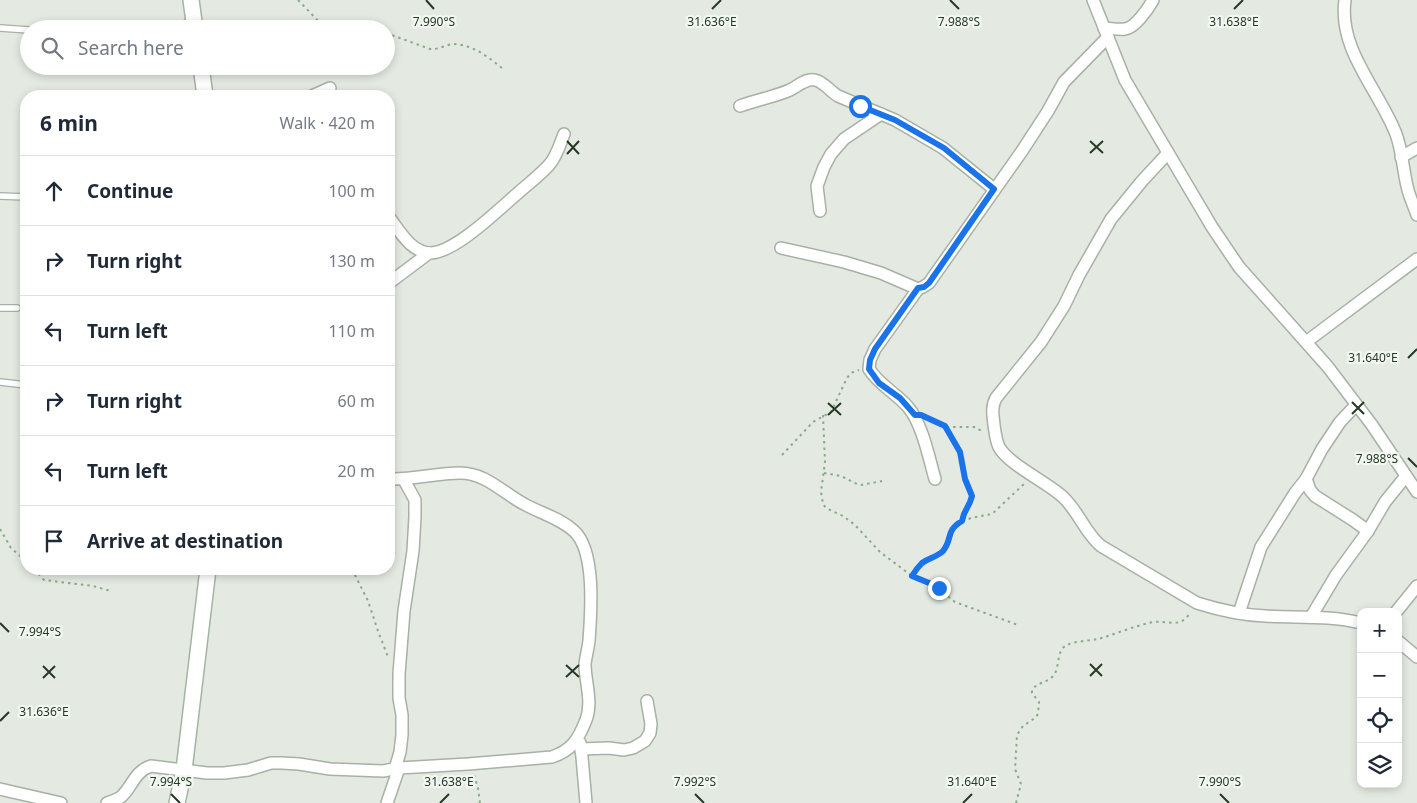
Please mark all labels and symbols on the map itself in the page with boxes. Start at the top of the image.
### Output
text: 7.990°S [413,13,456,30]
text: 31.636°E [687,13,737,30]
text: 7.988°S [938,13,981,30]
text: 31.638°E [1209,13,1259,30]
route start [849,95,872,118]
text: 31.640°E [1348,349,1398,366]
text: 7.988°S [1356,450,1399,467]
route end [928,577,951,600]
text: 7.994°S [19,623,62,640]
text: 31.636°E [19,703,69,720]
text: 7.994°S [150,773,193,790]
text: 31.638°E [424,773,474,790]
text: 7.992°S [674,773,717,790]
text: 31.640°E [947,773,997,790]
text: 7.990°S [1199,773,1242,790]

